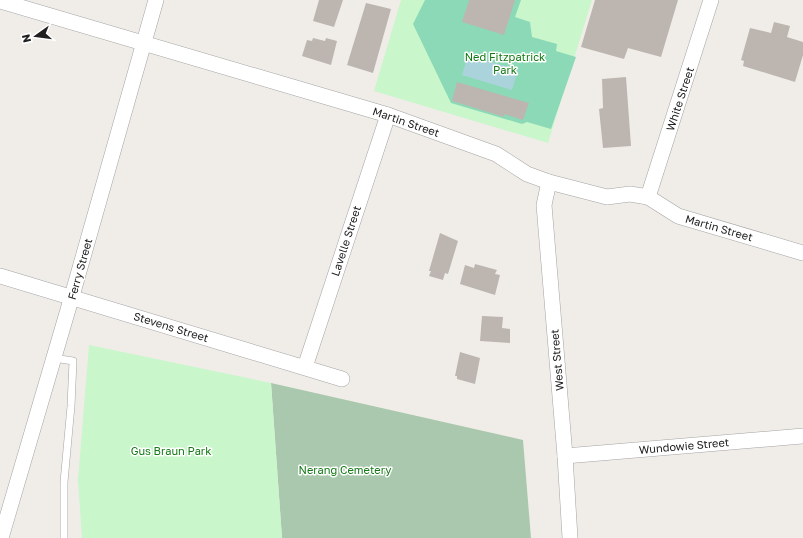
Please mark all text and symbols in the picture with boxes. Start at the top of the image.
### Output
north arrow [16,16,56,56]
text: N [18,33,33,44]
park label: Ned Fitzpatrick Park [465,50,545,76]
street label: White Street [663,65,696,132]
street label: Martin Street [371,104,441,139]
street label: Lavelle Street [328,204,363,278]
street label: Martin Street [684,212,754,243]
street label: Ferry Street [65,237,94,301]
street label: Stevens Street [132,309,210,344]
street label: West Street [547,329,566,392]
street label: Wundowie Street [638,435,730,456]
park label: Gus Braun Park [131,444,211,457]
park label: Nerang Cemetery [299,463,391,476]

